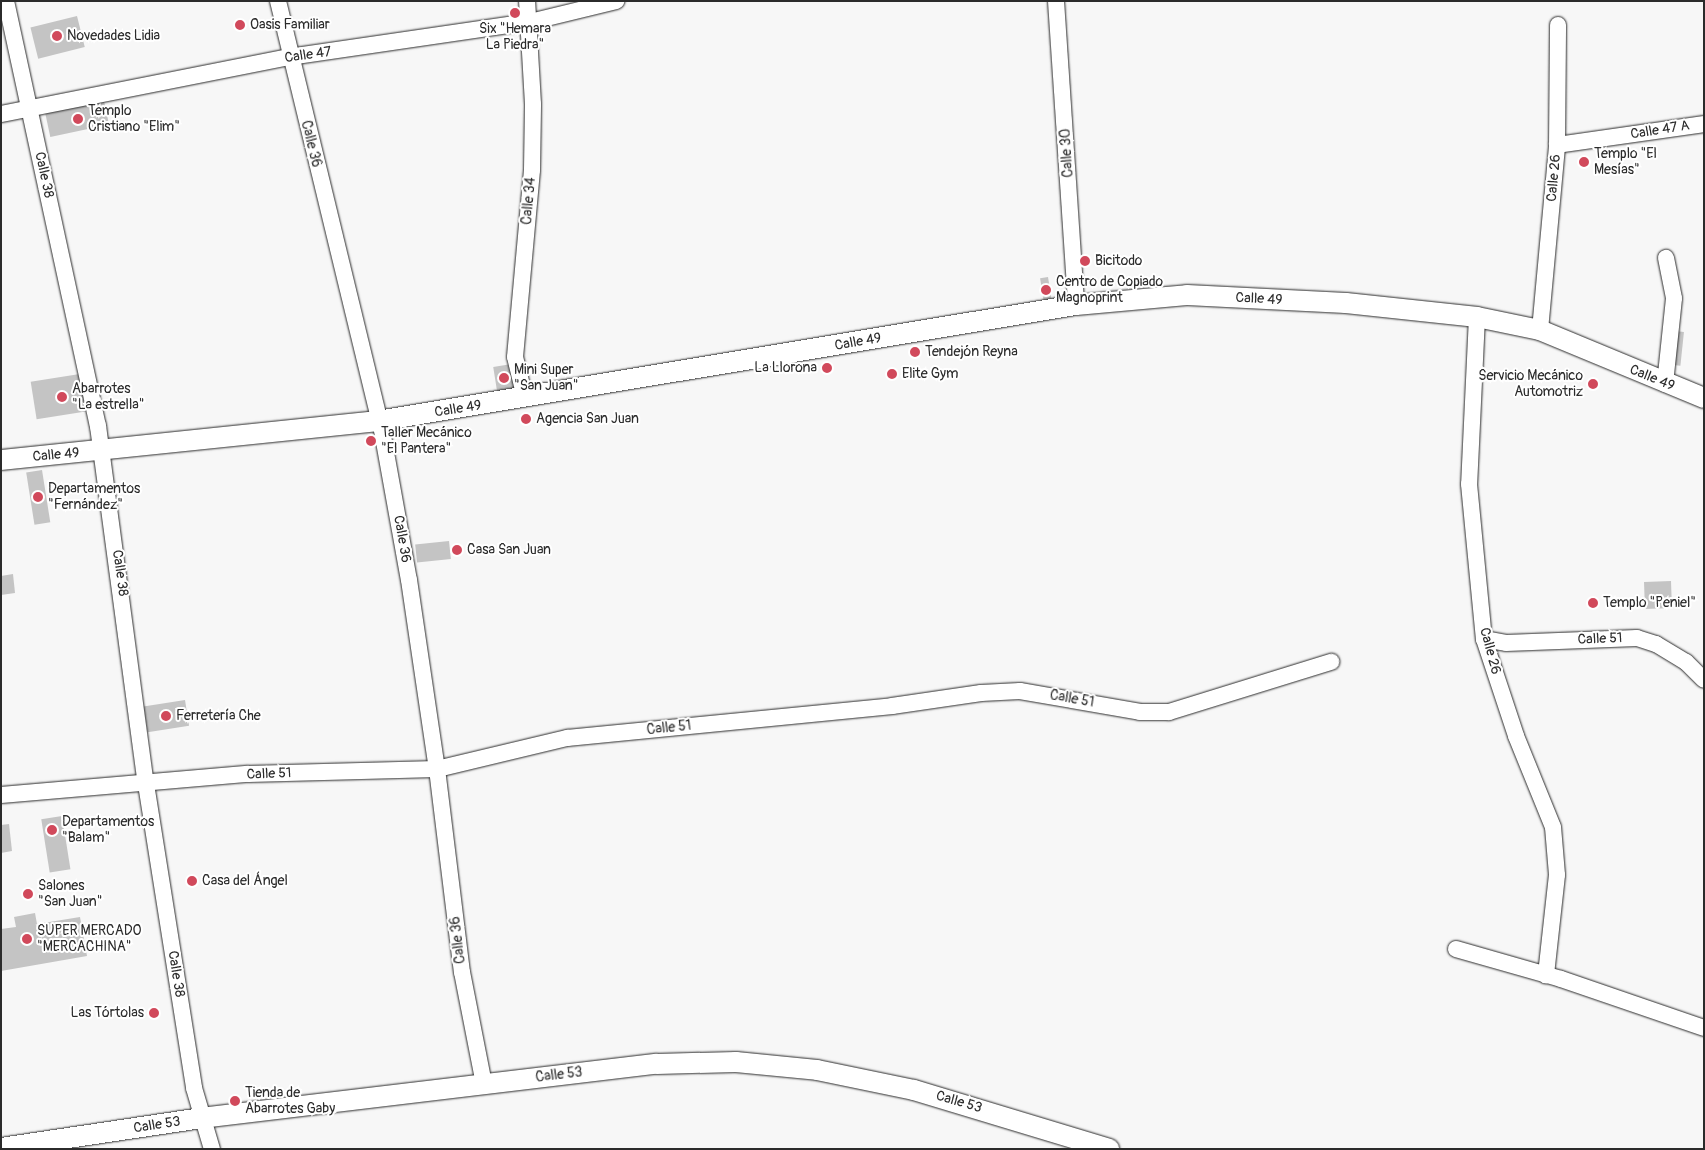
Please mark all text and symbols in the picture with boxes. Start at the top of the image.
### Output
marker: Six "Hemara La Piedra" [509,7,521,19]
place label: Oasis Familiar [250,17,330,33]
marker: Oasis Familiar [234,19,246,31]
place label: Six "Hemara La Piedra" [479,21,551,54]
place label: Novedades Lidia [67,28,160,44]
marker: Novedades Lidia [51,30,63,42]
street label: Calle 47 [283,43,333,67]
place label: Templo Cristiano "Elim" [88,103,180,136]
marker: Templo Cristiano "Elim" [72,113,84,125]
street label: Calle 47 A [1629,117,1691,143]
street label: Calle 36 [297,119,325,169]
street label: Calle 30 [1057,128,1077,178]
place label: Templo "El Mesías" [1594,146,1657,178]
street label: Calle 38 [31,150,57,200]
street label: Calle 26 [1544,153,1564,203]
marker: Templo "El Mesías" [1578,156,1590,168]
street label: Calle 34 [519,177,539,225]
place label: Bicitodo [1095,253,1142,269]
marker: Bicitodo [1079,255,1091,267]
place label: Centro de Copiado Magnoprint [1056,274,1163,306]
marker: Centro de Copiado Magnoprint [1040,284,1052,296]
street label: Calle 49 [1235,289,1283,309]
street label: Calle 49 [833,330,883,354]
place label: Tendejón Reyna [925,344,1018,360]
marker: Tendejón Reyna [909,346,921,358]
place label: La Llorona [754,360,817,376]
street label: Calle 49 [1627,361,1677,395]
place label: Mini Super "San Juan" [514,362,578,394]
marker: La Llorona [821,362,833,374]
place label: Elite Gym [902,366,958,382]
marker: Elite Gym [886,368,898,380]
place label: Servicio Mecánico Automotriz [1478,368,1583,401]
marker: Mini Super "San Juan" [498,372,510,384]
marker: Servicio Mecánico Automotriz [1587,378,1599,390]
place label: Abarrotes "La estrella" [72,381,144,414]
marker: Abarrotes "La estrella" [56,391,68,403]
street label: Calle 49 [433,397,483,421]
place label: Agencia San Juan [536,411,639,427]
marker: Agencia San Juan [520,413,532,425]
place label: Taller Mecánico "El Pantera" [381,425,472,458]
marker: Taller Mecánico "El Pantera" [365,435,377,447]
street label: Calle 49 [32,445,80,465]
place label: Departamentos "Fernández" [48,481,140,514]
marker: Departamentos "Fernández" [32,491,44,503]
street label: Calle 36 [390,514,414,564]
place label: Casa San Juan [467,542,551,558]
marker: Casa San Juan [451,544,463,556]
street label: Calle 38 [108,549,132,597]
place label: Templo "Peniel" [1603,595,1696,611]
marker: Templo "Peniel" [1587,597,1599,609]
street label: Calle 26 [1476,626,1504,676]
street label: Calle 51 [1577,630,1623,648]
street label: Calle 51 [1048,687,1096,711]
place label: Ferretería Che [176,708,261,724]
marker: Ferretería Che [160,710,172,722]
street label: Calle 51 [646,717,692,739]
street label: Calle 51 [246,765,292,783]
place label: Departamentos "Balam" [62,814,154,846]
marker: Departamentos "Balam" [46,824,58,836]
place label: Casa del Ángel [202,873,288,889]
marker: Casa del Ángel [186,875,198,887]
place label: Salones "San Juan" [38,878,102,910]
marker: Salones "San Juan" [22,888,34,900]
street label: Calle 36 [447,915,469,965]
place label: SUPER MERCADO "MERCACHINA" [37,923,141,956]
marker: SUPER MERCADO "MERCACHINA" [21,933,33,945]
street label: Calle 38 [164,950,188,998]
place label: Las Tórtolas [71,1005,144,1021]
marker: Las Tórtolas [148,1007,160,1019]
street label: Calle 53 [535,1064,583,1086]
place label: Tienda de Abarrotes Gaby [245,1085,335,1118]
street label: Calle 53 [934,1087,984,1117]
marker: Tienda de Abarrotes Gaby [229,1095,241,1107]
street label: Calle 53 [132,1113,182,1137]

